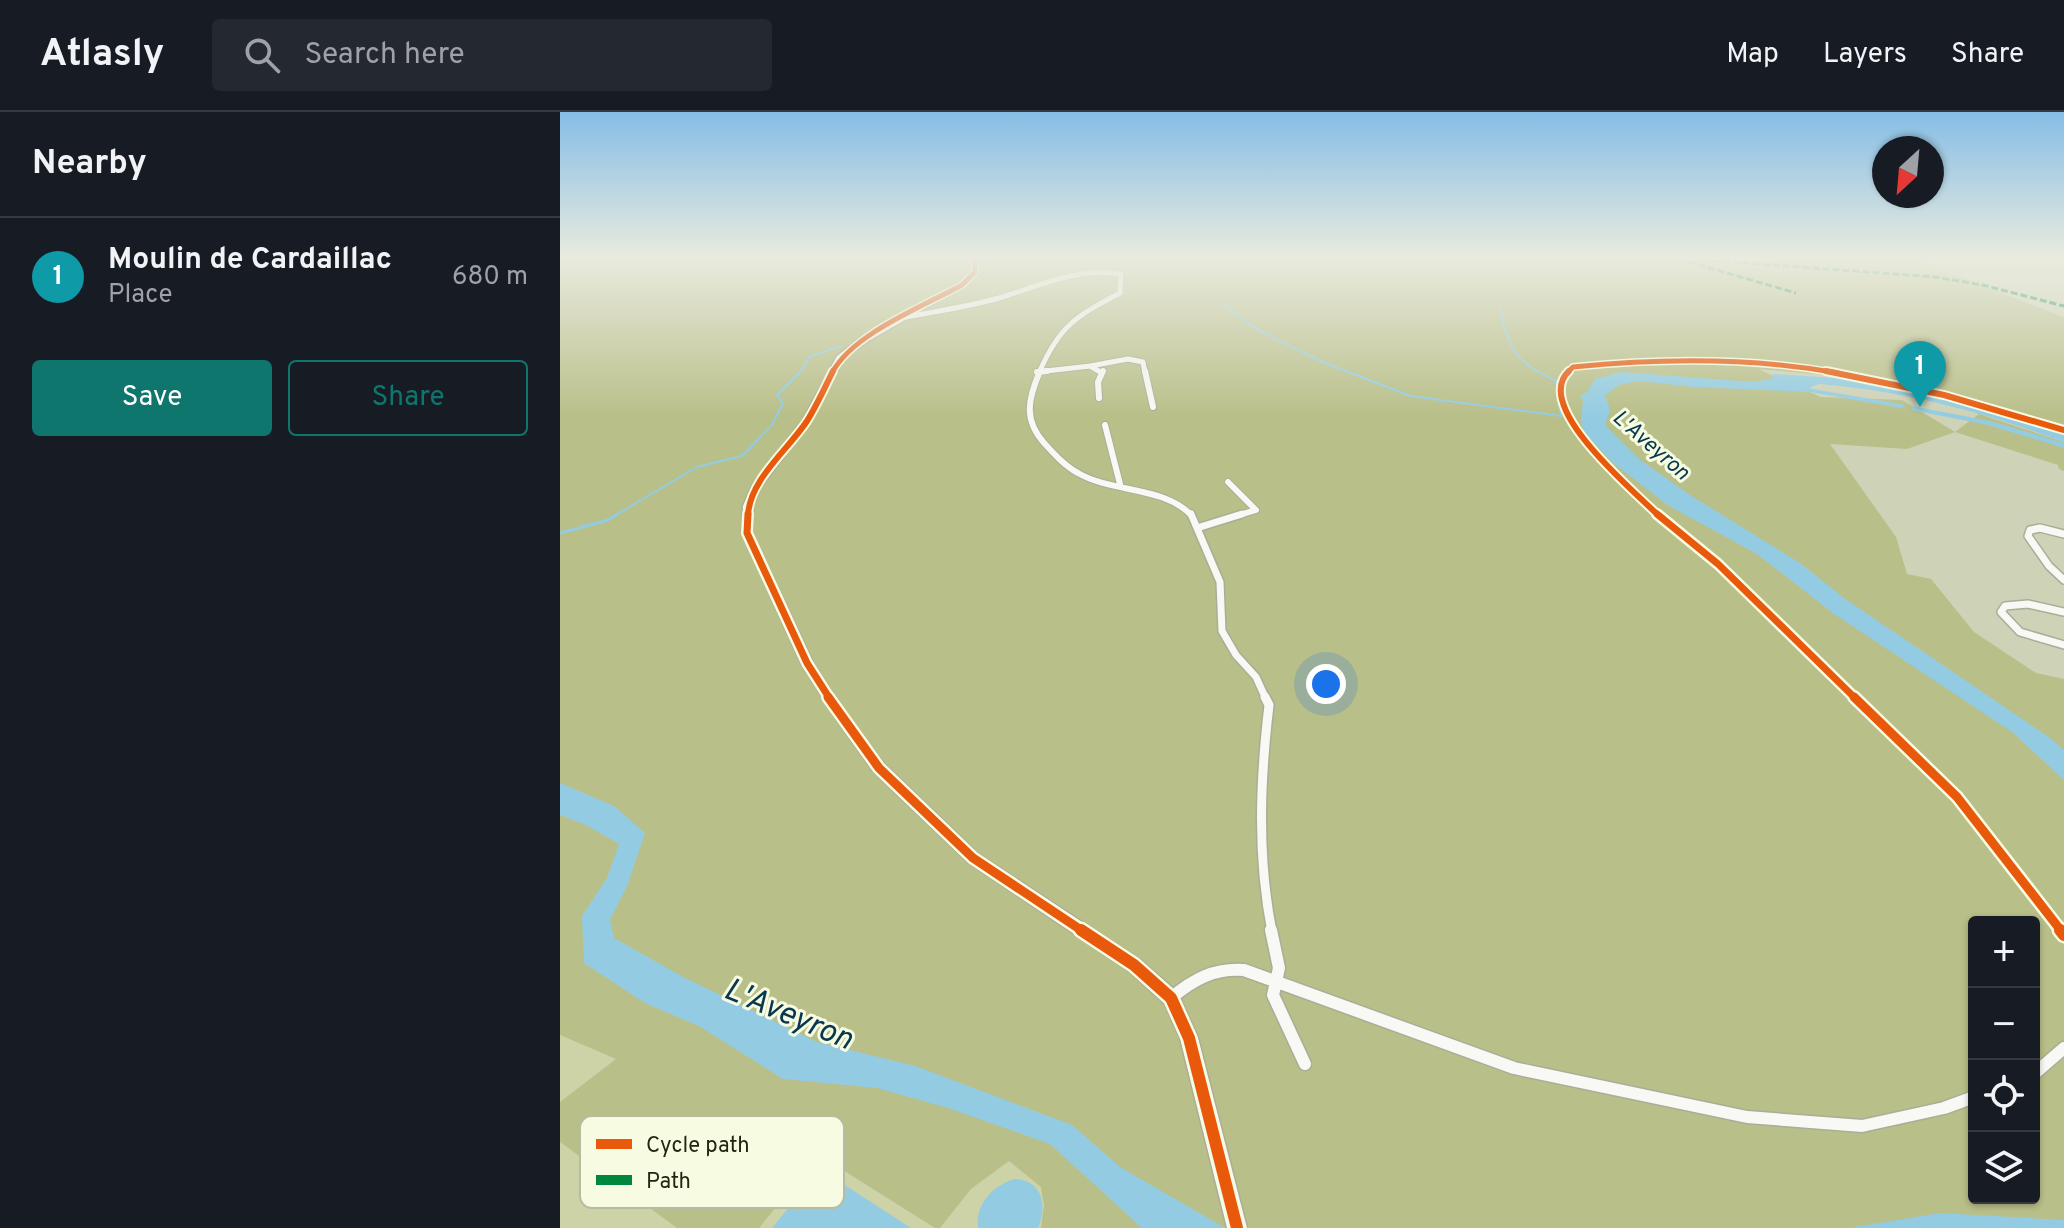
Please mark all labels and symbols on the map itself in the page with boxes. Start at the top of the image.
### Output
north arrow [1872,136,1944,208]
pin: 1 [1894,341,1946,407]
water label: L'Aveyron [1606,405,1695,487]
your location [1306,664,1346,704]
water label: L'Aveyron [717,971,859,1061]
legend [580,1116,844,1208]
text: Cycle path [646,1133,750,1160]
text: Path [646,1169,691,1196]

